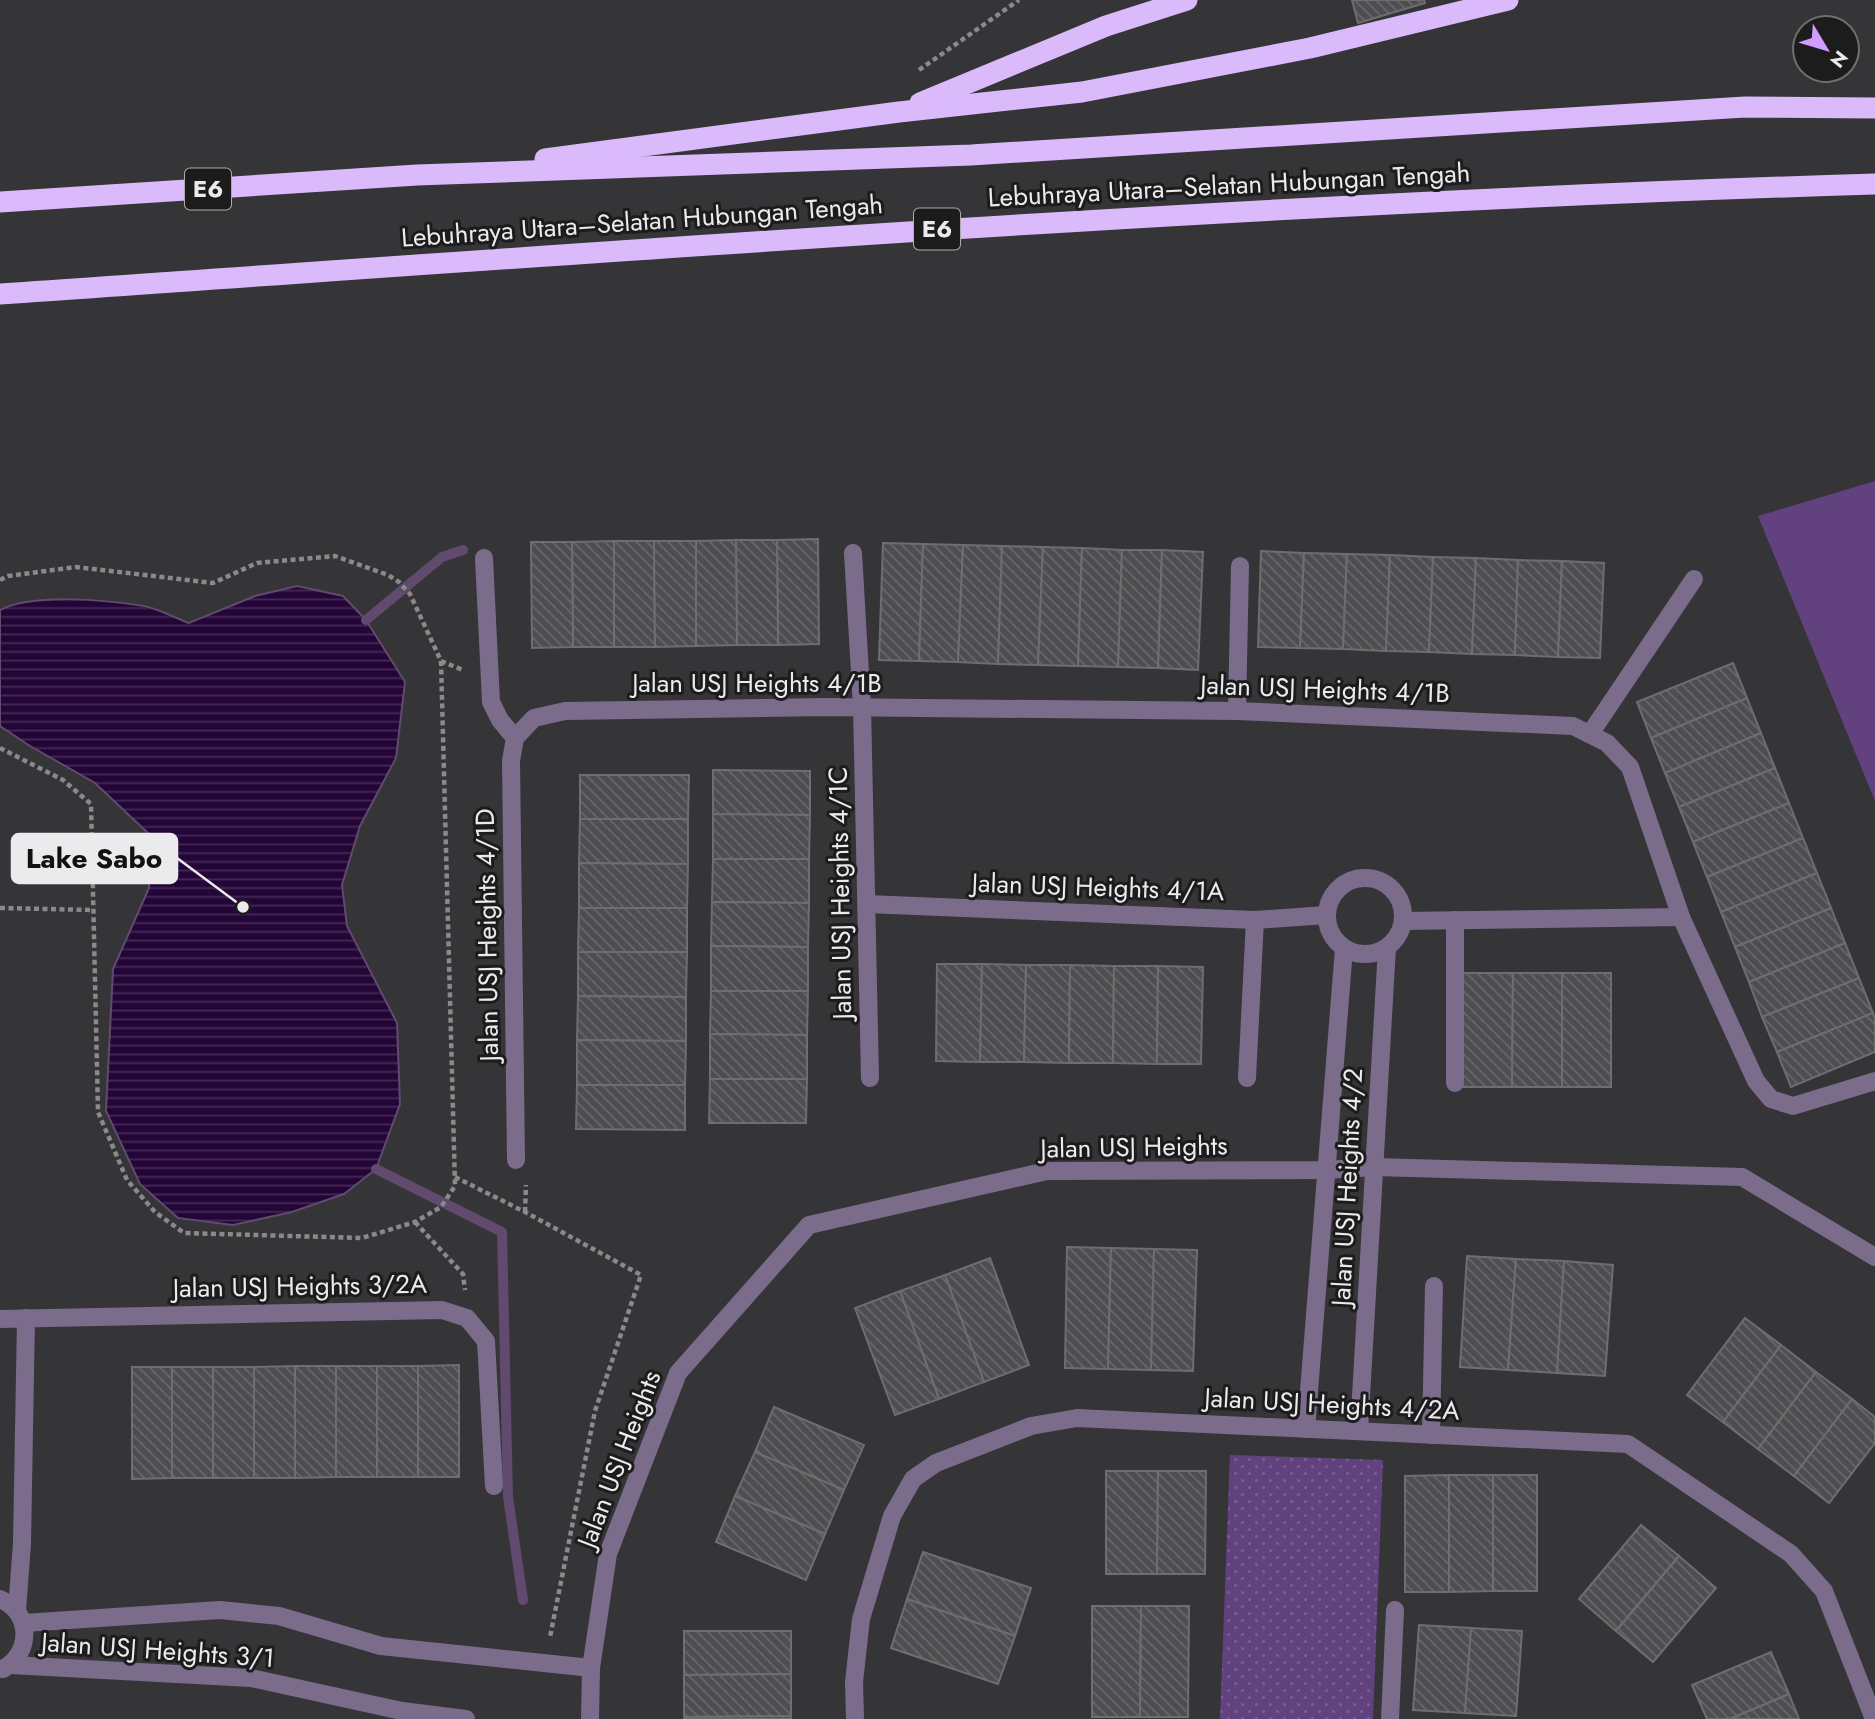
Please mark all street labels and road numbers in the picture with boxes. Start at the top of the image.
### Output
street label: Lebuhraya Utara–Selatan Hubungan Tengah [987,153,1471,217]
road number: E6 [185,168,231,210]
street label: Lebuhraya Utara–Selatan Hubungan Tengah [400,185,884,257]
road number: E6 [914,209,960,250]
street label: Jalan USJ Heights 4/1B [629,664,882,702]
street label: Jalan USJ Heights 4/1B [1197,666,1450,712]
street label: Jalan USJ Heights 4/1C [819,766,861,1023]
street label: Jalan USJ Heights 4/1D [466,808,508,1065]
street label: Jalan USJ Heights 4/1A [968,864,1226,910]
street label: Jalan USJ Heights 4/2 [1322,1067,1372,1310]
street label: Jalan USJ Heights [1037,1126,1228,1168]
street label: Jalan USJ Heights 3/2A [170,1265,428,1307]
street label: Jalan USJ Heights [567,1365,670,1556]
street label: Jalan USJ Heights 4/2A [1200,1378,1461,1430]
street label: Jalan USJ Heights 3/1 [37,1623,276,1677]

